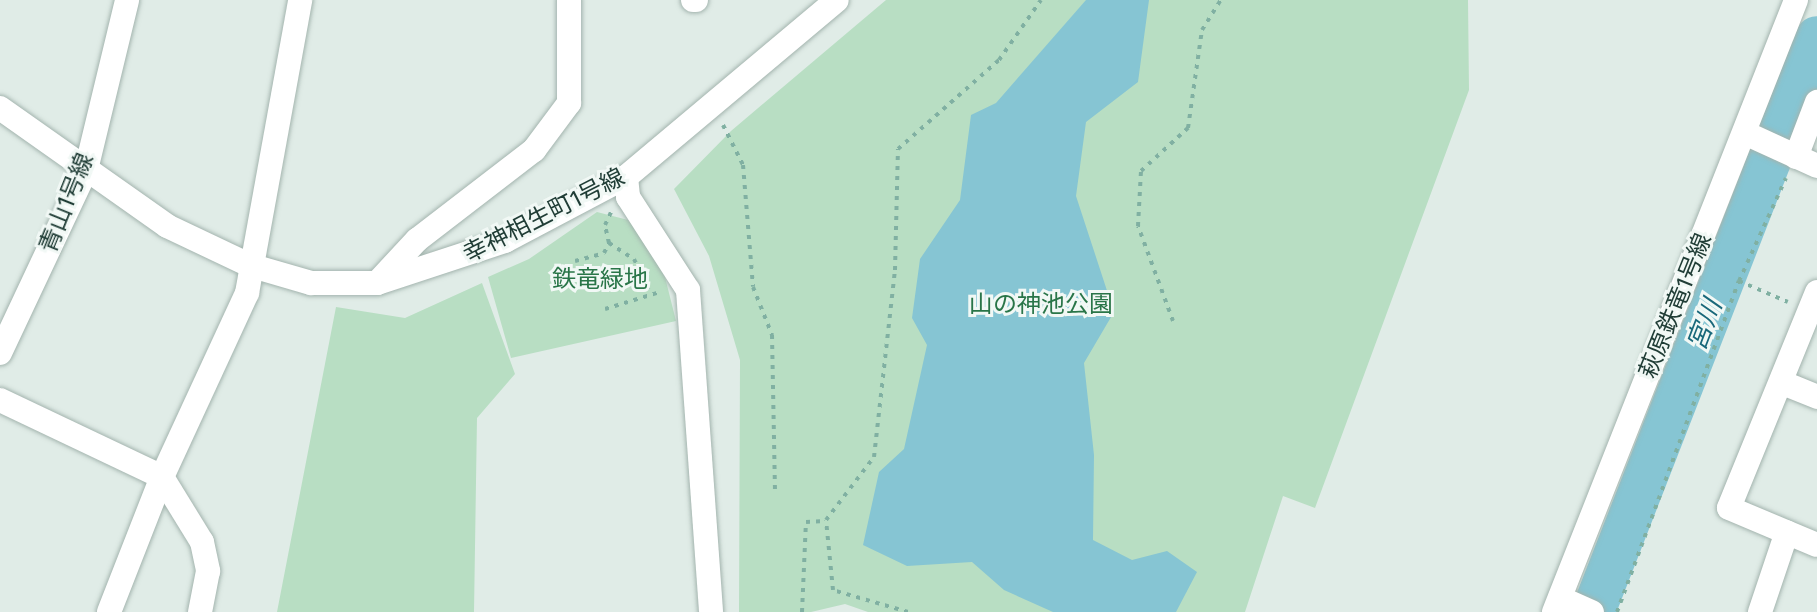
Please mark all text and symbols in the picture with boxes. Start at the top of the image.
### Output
street label: 青山1号線 [34,149,100,257]
street label: 幸神相生町1号線 [458,163,630,269]
street label: 萩原鉄竜1号線 [1634,230,1718,382]
park label: 鉄竜緑地 [552,266,648,294]
park label: 山の神池公園 [969,291,1113,319]
water label: 宮川 [1681,295,1729,355]

